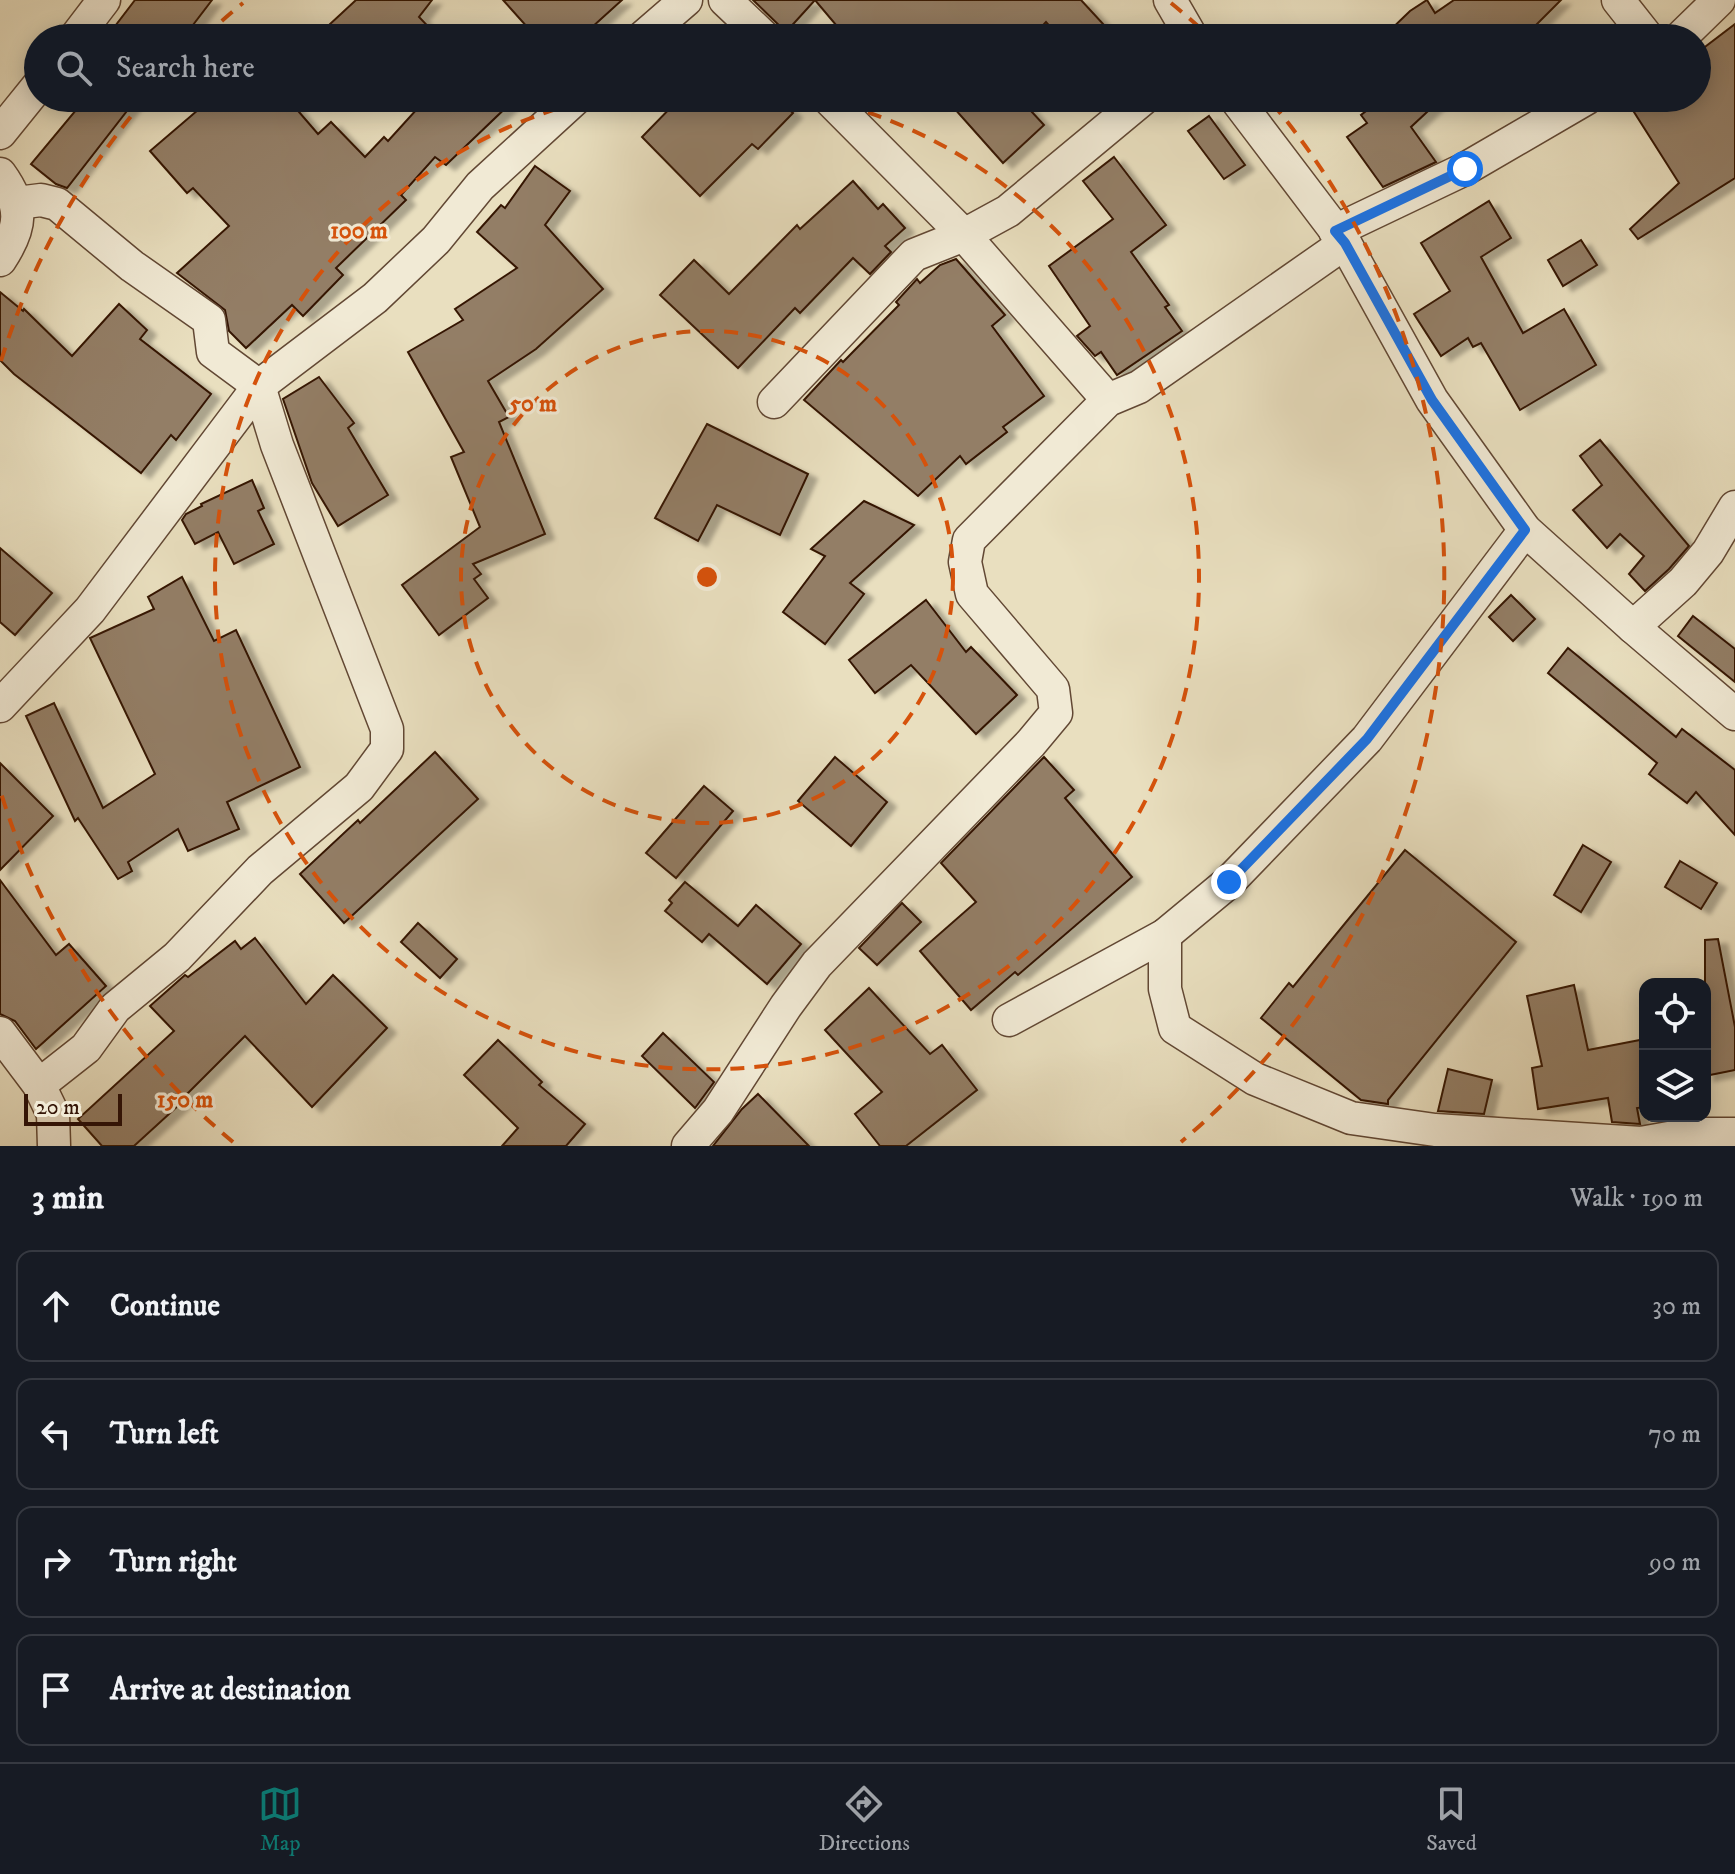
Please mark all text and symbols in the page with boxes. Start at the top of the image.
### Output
search box [24,24,1711,112]
icon: search [52,46,96,90]
text: Search here [116,50,255,87]
route start [1447,151,1483,187]
text: 100 m [330,216,388,246]
text: 50 m [508,389,557,419]
centre of rings [693,563,721,591]
route end [1211,864,1247,900]
map controls [1639,978,1711,1122]
button: locate [1639,978,1711,1050]
button: layers [1639,1050,1711,1122]
text: 150 m [157,1085,213,1115]
scale bar [24,1090,122,1126]
text: 20 m [36,1094,80,1121]
text: 3 min [32,1177,104,1219]
text: Walk · 190 m [1570,1182,1703,1215]
icon: ahead [34,1284,78,1328]
text: Continue [110,1288,220,1325]
text: 30 m [1652,1290,1701,1323]
icon: left [34,1412,78,1456]
text: Turn left [110,1416,219,1453]
text: 70 m [1648,1418,1701,1451]
icon: right [34,1540,78,1584]
text: Turn right [110,1544,237,1581]
text: 90 m [1649,1546,1701,1579]
icon: arrive [34,1668,78,1712]
text: Arrive at destination [110,1672,351,1709]
tab: Map [258,1782,302,1857]
tab: Directions [819,1782,910,1857]
tab: Saved [1426,1782,1477,1857]

